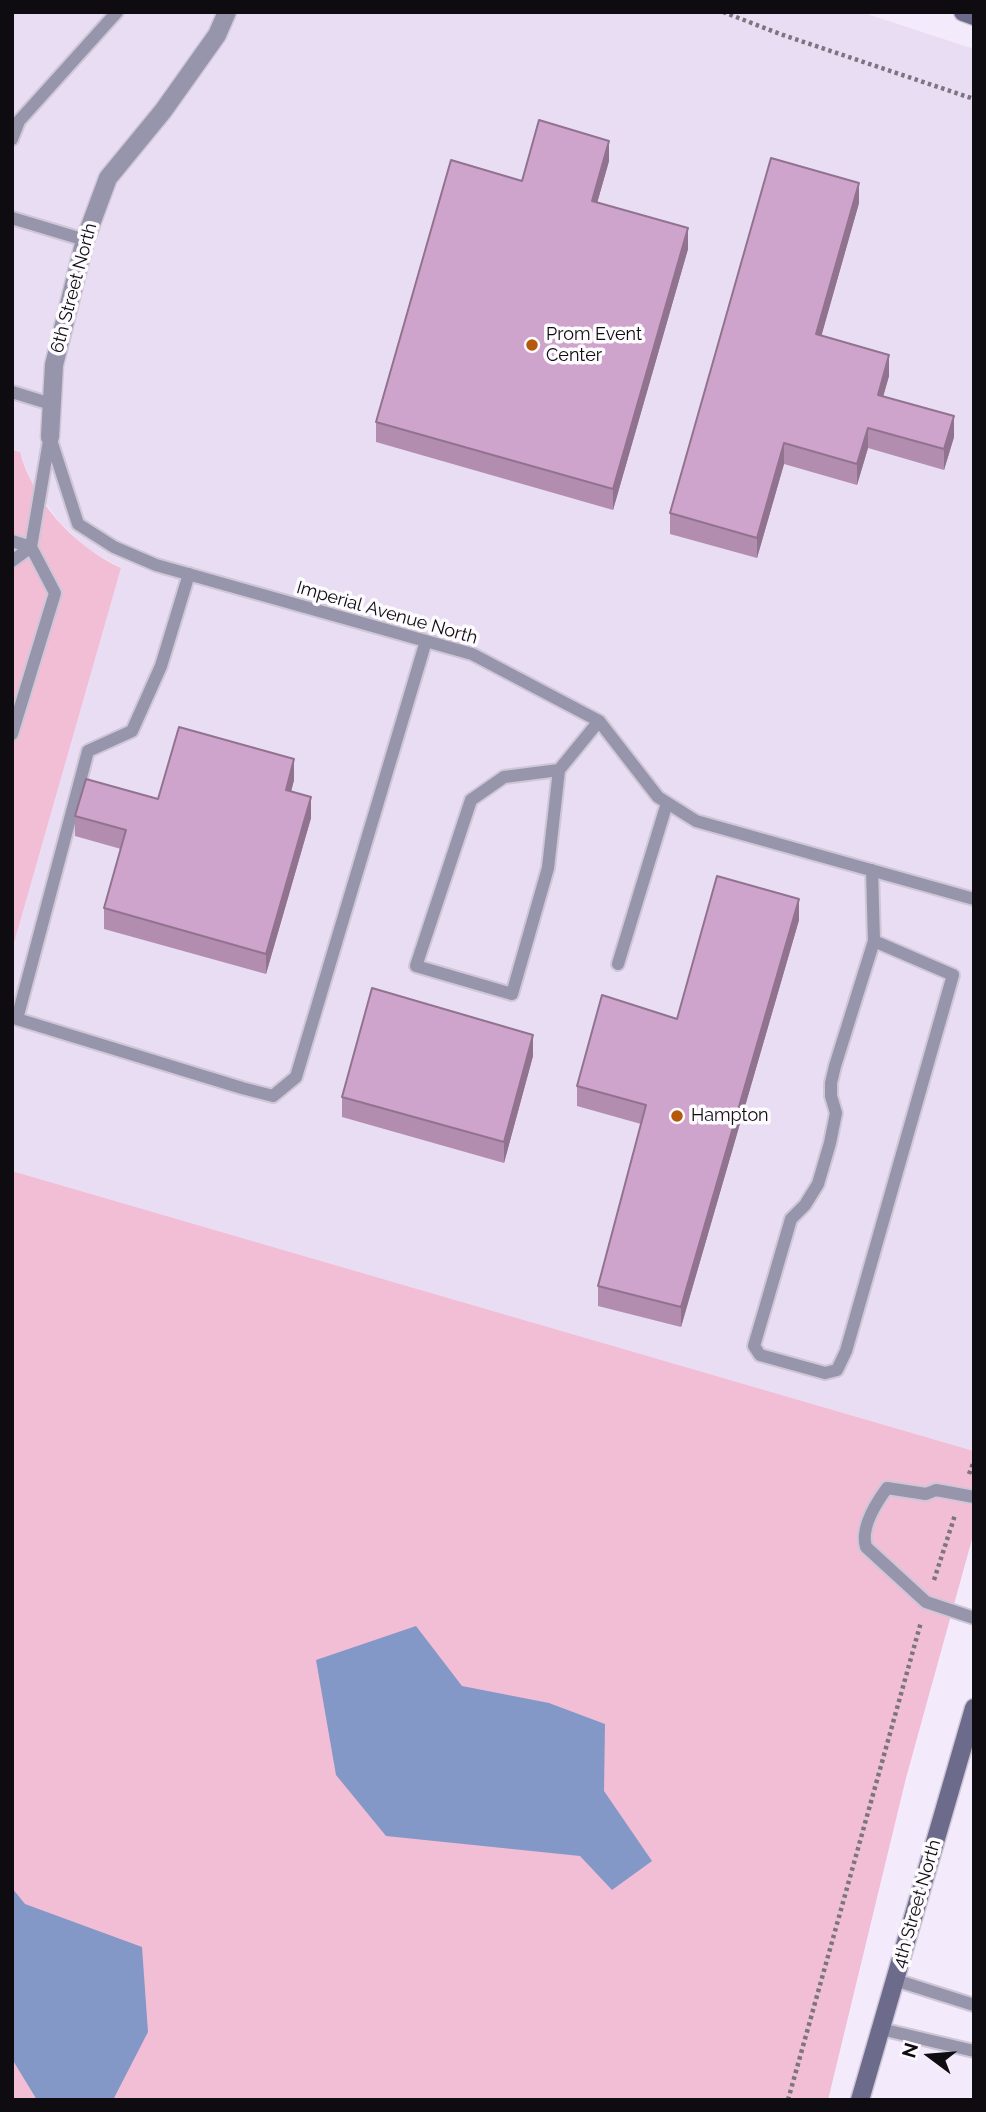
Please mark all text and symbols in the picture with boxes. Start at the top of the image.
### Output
street label: 6th Street North [46,221,102,355]
place label: Prom Event Center [546,324,642,366]
marker: Prom Event Center [524,337,540,353]
street label: Imperial Avenue North [294,577,480,649]
place label: Hampton [691,1105,769,1127]
marker: Hampton [669,1108,685,1124]
street label: 4th Street North [888,1837,946,1971]
north arrow [895,2021,965,2091]
text: N [897,2040,922,2060]

